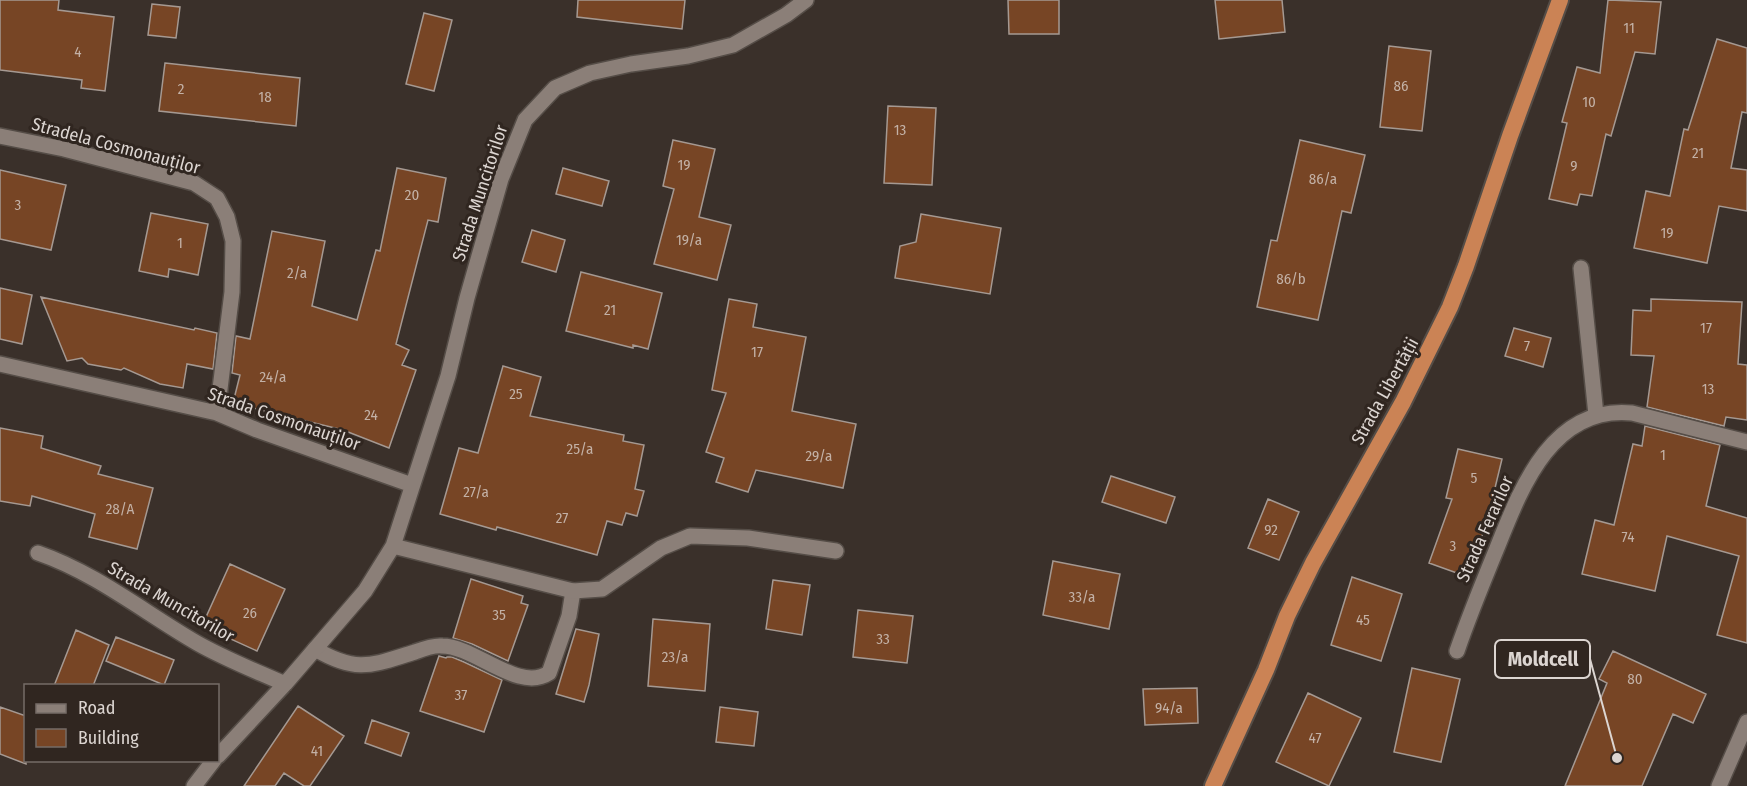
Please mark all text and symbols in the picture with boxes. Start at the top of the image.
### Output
house number: 11 [1623,19,1635,37]
house number: 4 [74,43,82,61]
house number: 86 [1394,77,1408,95]
house number: 2 [178,80,185,98]
house number: 18 [258,88,272,106]
house number: 10 [1582,93,1596,111]
street label: Stradela Cosmonauților [29,113,203,179]
street label: Strada Muncitorilor [448,121,513,264]
house number: 13 [894,121,907,139]
house number: 21 [1692,144,1704,162]
house number: 19 [677,156,691,174]
house number: 9 [1570,157,1578,175]
house number: 86/a [1309,170,1337,188]
house number: 20 [405,186,419,204]
house number: 3 [15,196,22,214]
house number: 19 [1660,224,1674,242]
house number: 19/a [676,231,702,249]
house number: 1 [177,234,183,252]
house number: 2/a [287,264,307,282]
house number: 86/b [1276,270,1306,288]
house number: 21 [604,301,616,319]
house number: 17 [1700,319,1712,337]
street label: Strada Libertății [1347,334,1423,448]
house number: 7 [1524,337,1530,355]
house number: 17 [751,343,763,361]
house number: 24/a [260,368,286,386]
house number: 13 [1702,380,1715,398]
street label: Strada Cosmonauților [205,383,364,456]
house number: 25 [509,385,523,403]
house number: 24 [364,406,378,424]
house number: 25/a [567,440,593,458]
house number: 1 [1660,446,1666,464]
house number: 29/a [806,447,832,465]
house number: 5 [1471,469,1478,487]
street label: Strada Ferarilor [1452,472,1519,586]
house number: 27/a [463,483,489,501]
house number: 28/A [106,500,134,518]
house number: 27 [556,509,568,527]
house number: 92 [1264,521,1278,539]
house number: 74 [1622,528,1634,546]
house number: 3 [1450,537,1457,555]
street label: Strada Muncitorilor [104,557,239,647]
house number: 33/a [1069,588,1095,606]
house number: 26 [243,604,257,622]
house number: 35 [492,606,506,624]
house number: 45 [1356,611,1370,629]
house number: 33 [876,630,890,648]
callout: Moldcell [1495,640,1590,678]
text: Moldcell [1508,647,1579,671]
house number: 23/a [662,648,688,666]
house number: 80 [1627,670,1643,688]
legend [24,684,219,762]
house number: 37 [455,686,467,704]
text: Road [78,697,115,719]
house number: 94/a [1155,699,1183,717]
text: Building [78,727,139,749]
house number: 47 [1308,729,1322,747]
house number: 41 [311,742,323,760]

